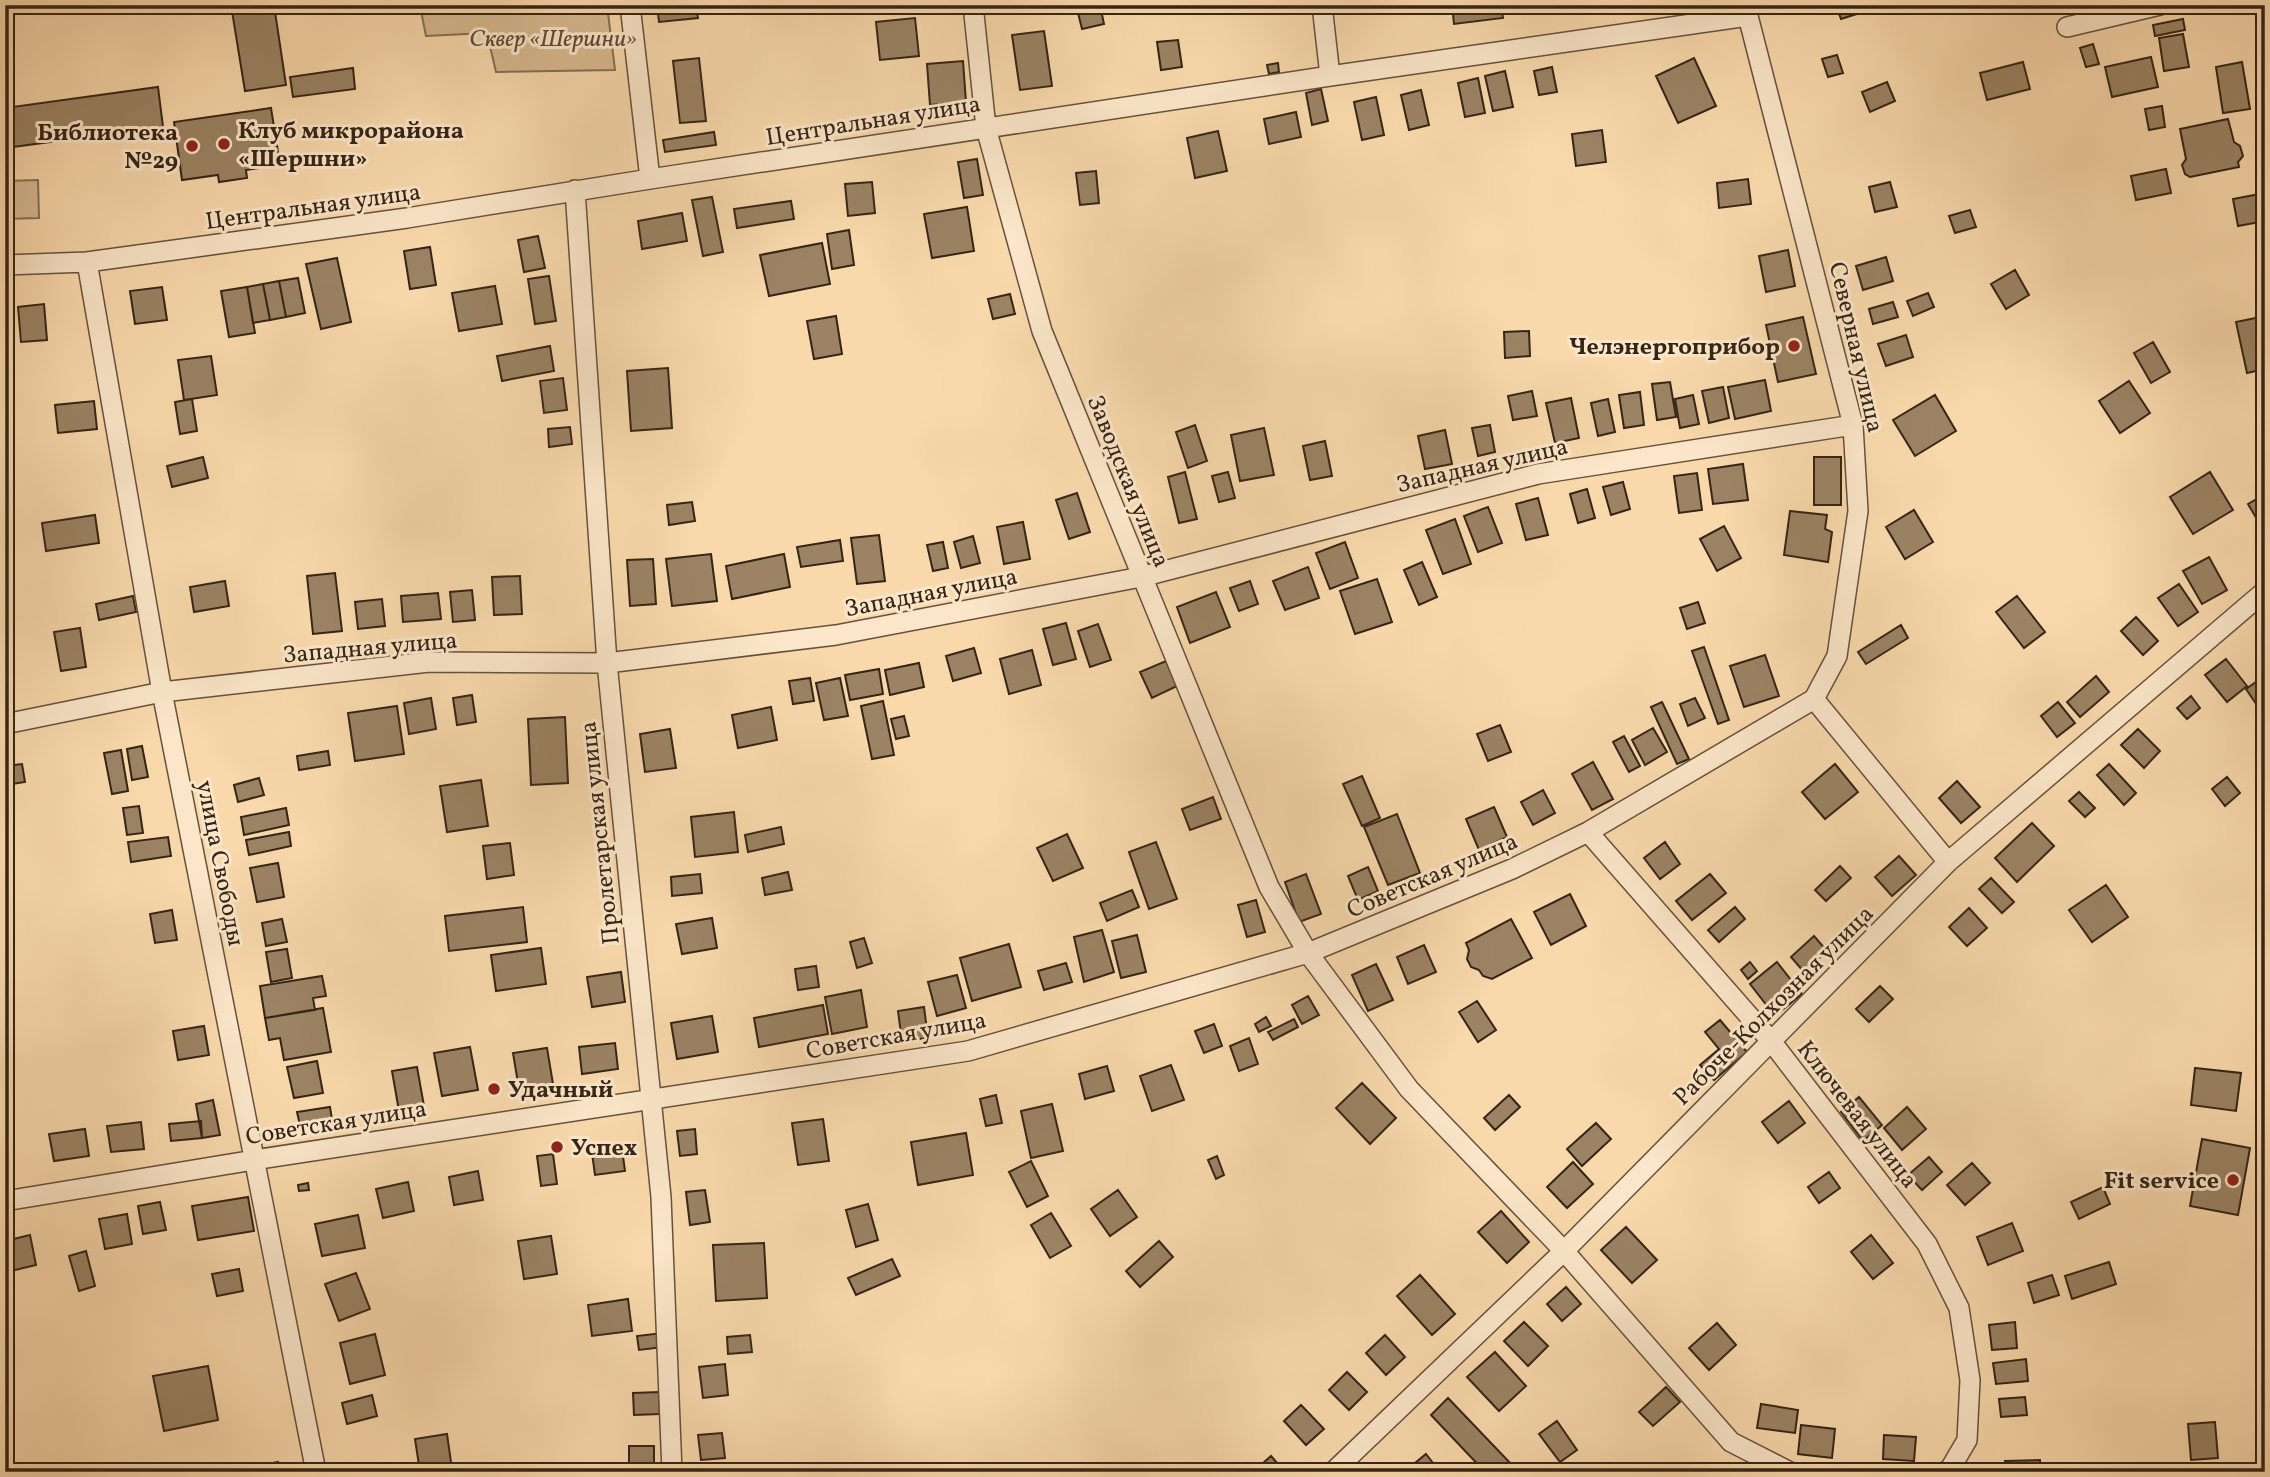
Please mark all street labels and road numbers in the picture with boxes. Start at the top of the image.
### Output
street label: Центральная улица [763,88,983,156]
street label: Центральная улица [203,176,423,240]
street label: Северная улица [1819,259,1891,436]
street label: Заводская улица [1077,391,1177,573]
street label: Западная улица [1393,431,1572,503]
street label: Западная улица [842,561,1021,627]
street label: Западная улица [281,624,459,674]
street label: Пролетарская улица [572,719,630,946]
street label: улица Свободы [186,778,252,949]
street label: Советская улица [1342,825,1524,928]
street label: Рабоче-Колхозная улица [1666,898,1882,1114]
street label: Советская улица [803,1004,989,1070]
street label: Ключевая улица [1788,1034,1925,1196]
street label: Советская улица [243,1093,429,1155]

